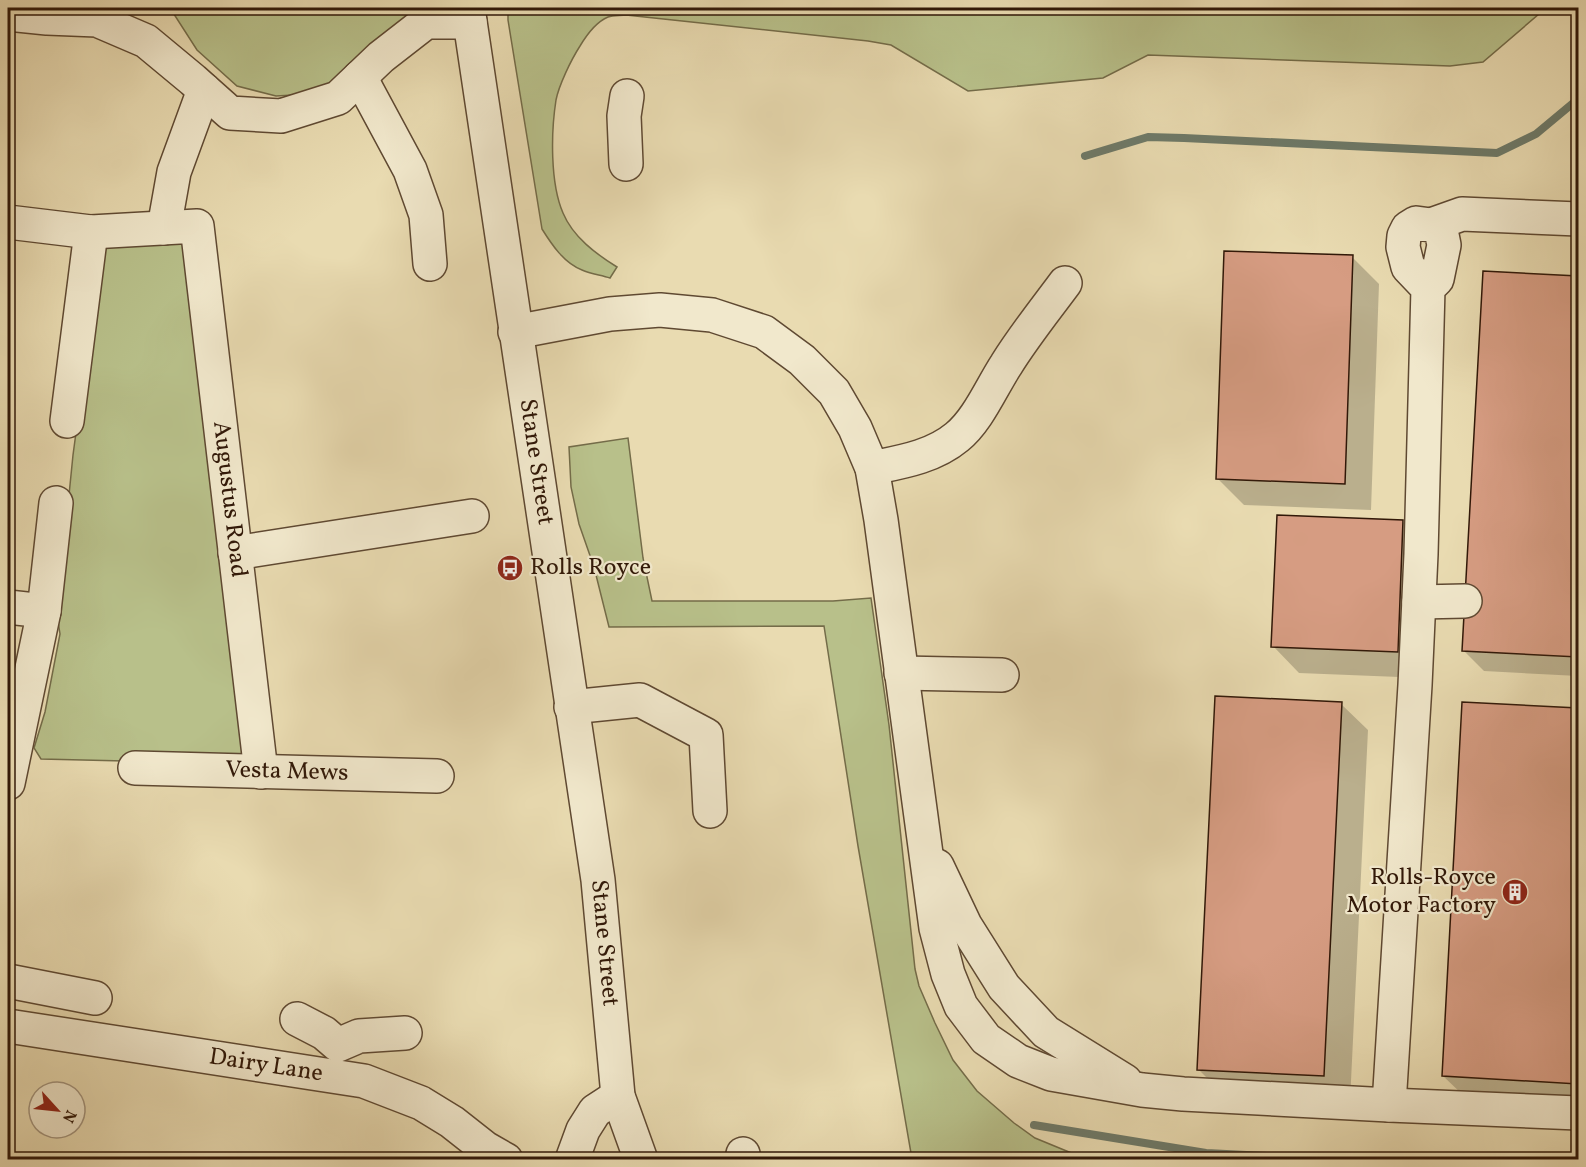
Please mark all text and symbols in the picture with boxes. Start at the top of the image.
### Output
street label: Stane Street [509,397,562,527]
street label: Augustus Road [203,419,255,579]
place label: Rolls Royce [530,551,651,585]
bus stop icon: Rolls Royce [495,553,525,583]
street label: Vesta Mews [225,753,349,791]
place label: Rolls-Royce Motor Factory [1347,861,1496,923]
building icon: Rolls-Royce Motor Factory [1500,877,1530,907]
street label: Stane Street [581,878,627,1008]
street label: Dairy Lane [207,1040,325,1091]
north arrow [27,1080,87,1140]
text: N [56,1106,81,1126]

